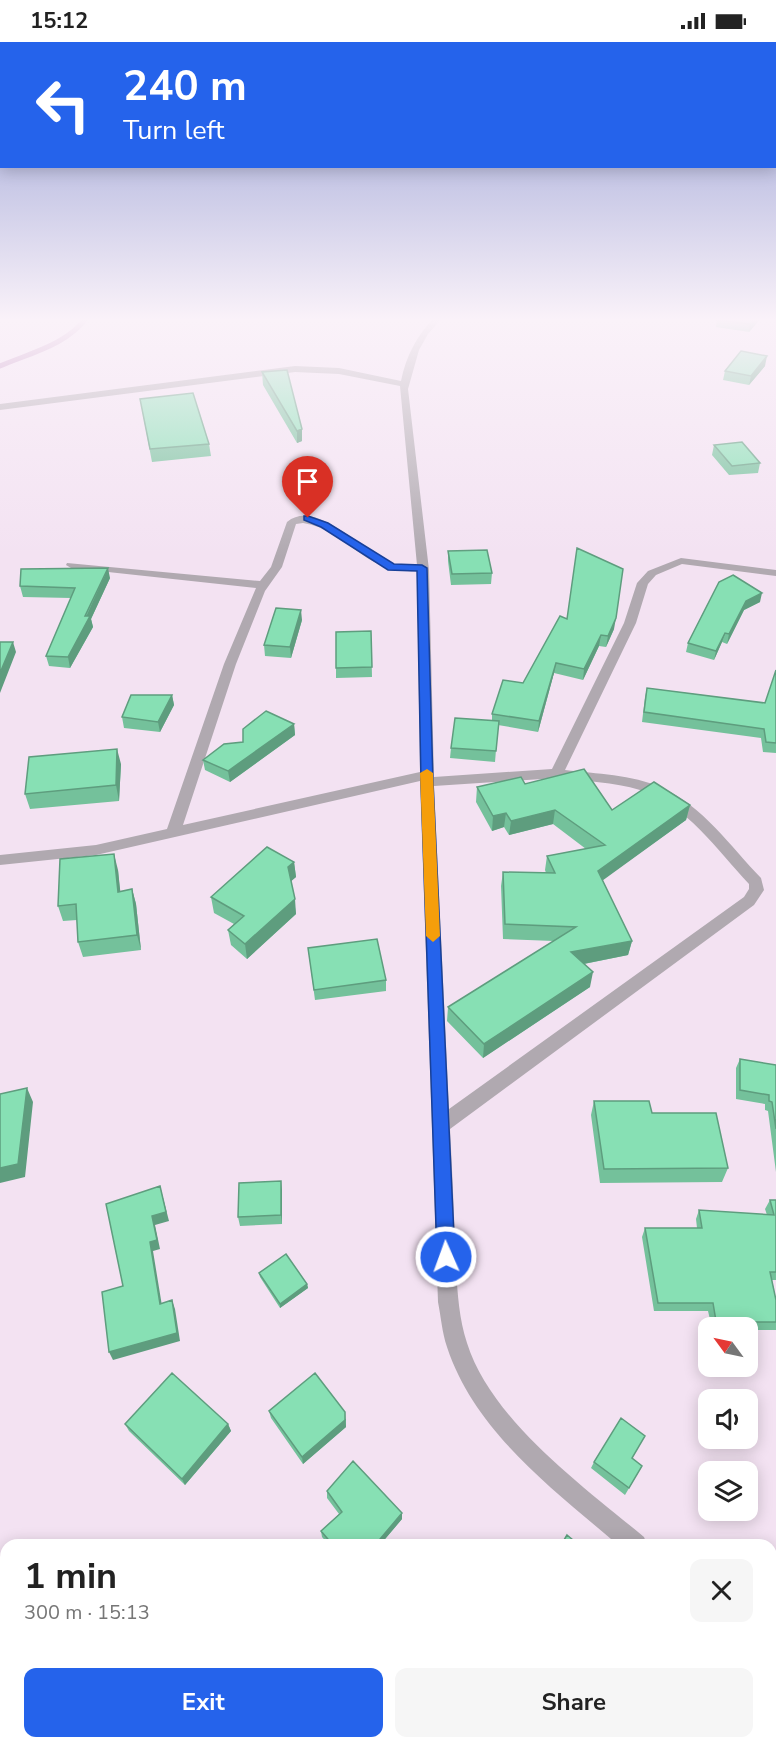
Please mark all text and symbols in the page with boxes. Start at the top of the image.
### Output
text: 15:12 [30,6,88,36]
text: 240 m [123,58,247,115]
icon: left [24,66,102,144]
text: Turn left [123,112,224,149]
pin [282,456,333,518]
icon: arrive [291,465,324,498]
position arrow [414,1225,478,1289]
north arrow [698,1317,758,1377]
map controls [698,1317,758,1521]
button: sound [698,1389,758,1449]
button: layers [698,1461,758,1521]
text: 1 min [24,1552,117,1601]
button: close [690,1559,753,1622]
text: 300 m · 15:13 [24,1599,150,1626]
button: Exit [24,1668,383,1737]
button: Share [395,1668,753,1737]

